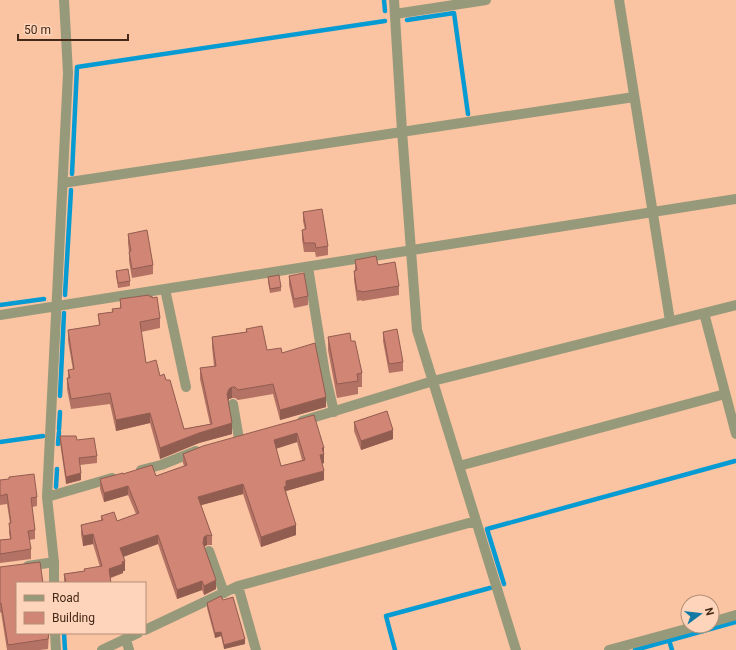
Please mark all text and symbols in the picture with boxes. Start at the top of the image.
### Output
scale bar [18,16,128,42]
text: 50 m [24,23,51,37]
legend [16,582,146,634]
text: Road [52,591,80,605]
north arrow [680,594,720,634]
text: N [702,606,717,617]
text: Building [52,611,95,625]

